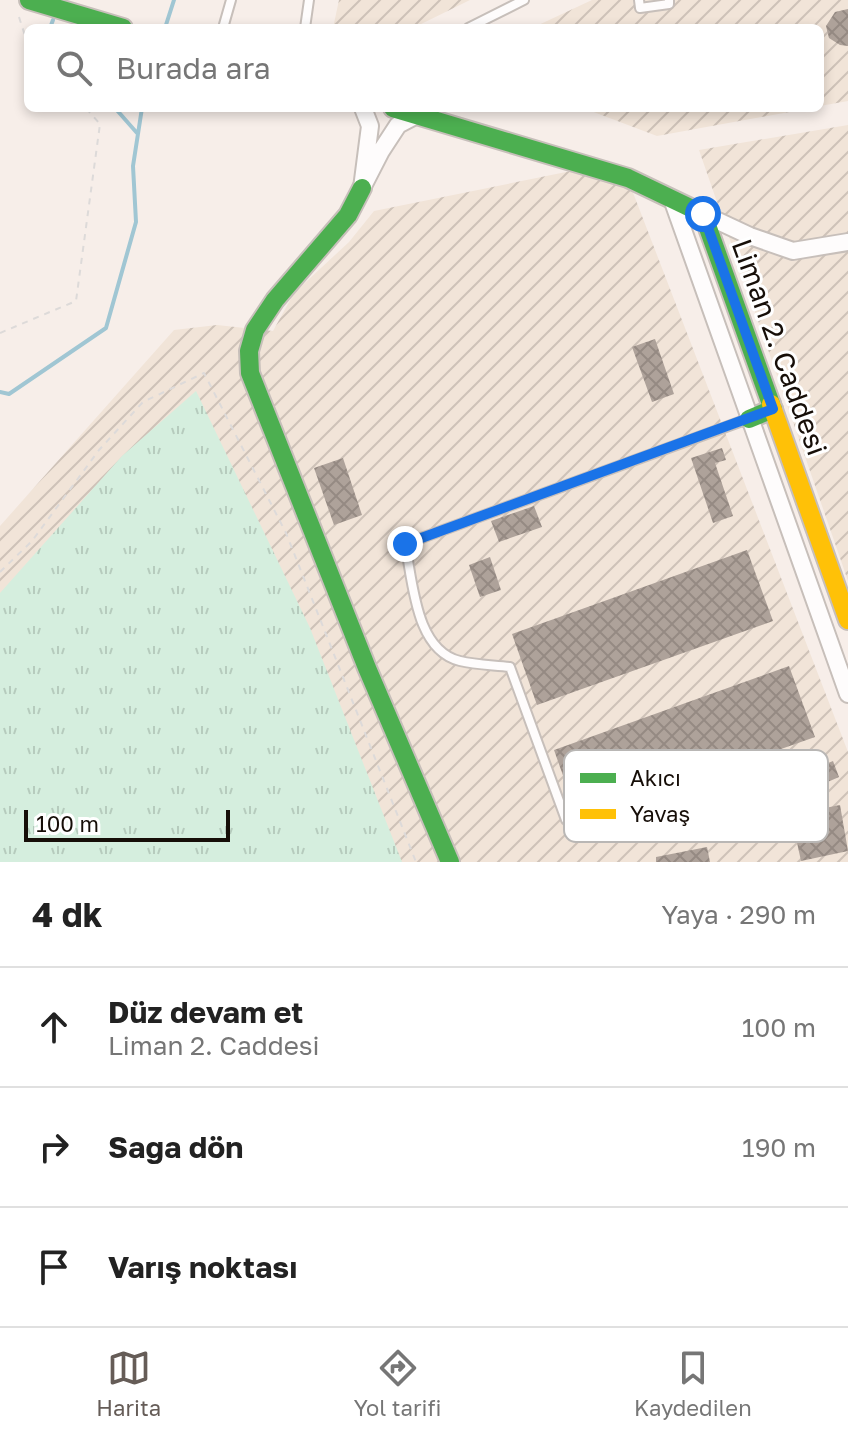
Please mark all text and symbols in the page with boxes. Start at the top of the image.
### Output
search box [24,24,824,112]
icon: search [52,46,96,90]
text: Burada ara [116,50,271,86]
route start [685,196,721,232]
street label: Liman 2. Caddesi [726,234,834,460]
route end [387,526,423,562]
legend [564,750,828,842]
text: Akıcı [630,764,681,791]
text: Yavaş [630,800,690,827]
scale bar [24,806,230,842]
text: 100 m [36,810,99,837]
text: 4 dk [32,894,102,934]
text: Yaya · 290 m [662,899,816,930]
text: Düz devam et [108,994,303,1030]
icon: ahead [32,1005,76,1049]
text: 100 m [742,1012,816,1043]
text: Liman 2. Caddesi [108,1030,320,1061]
icon: right [32,1125,76,1169]
text: Sağa dön [108,1129,243,1165]
text: 190 m [742,1132,816,1163]
icon: arrive [32,1245,76,1289]
text: Varış noktası [108,1249,297,1285]
tab: Harita [96,1346,161,1421]
tab: Yol tarifi [354,1346,441,1421]
tab: Kaydedilen [634,1346,752,1421]

